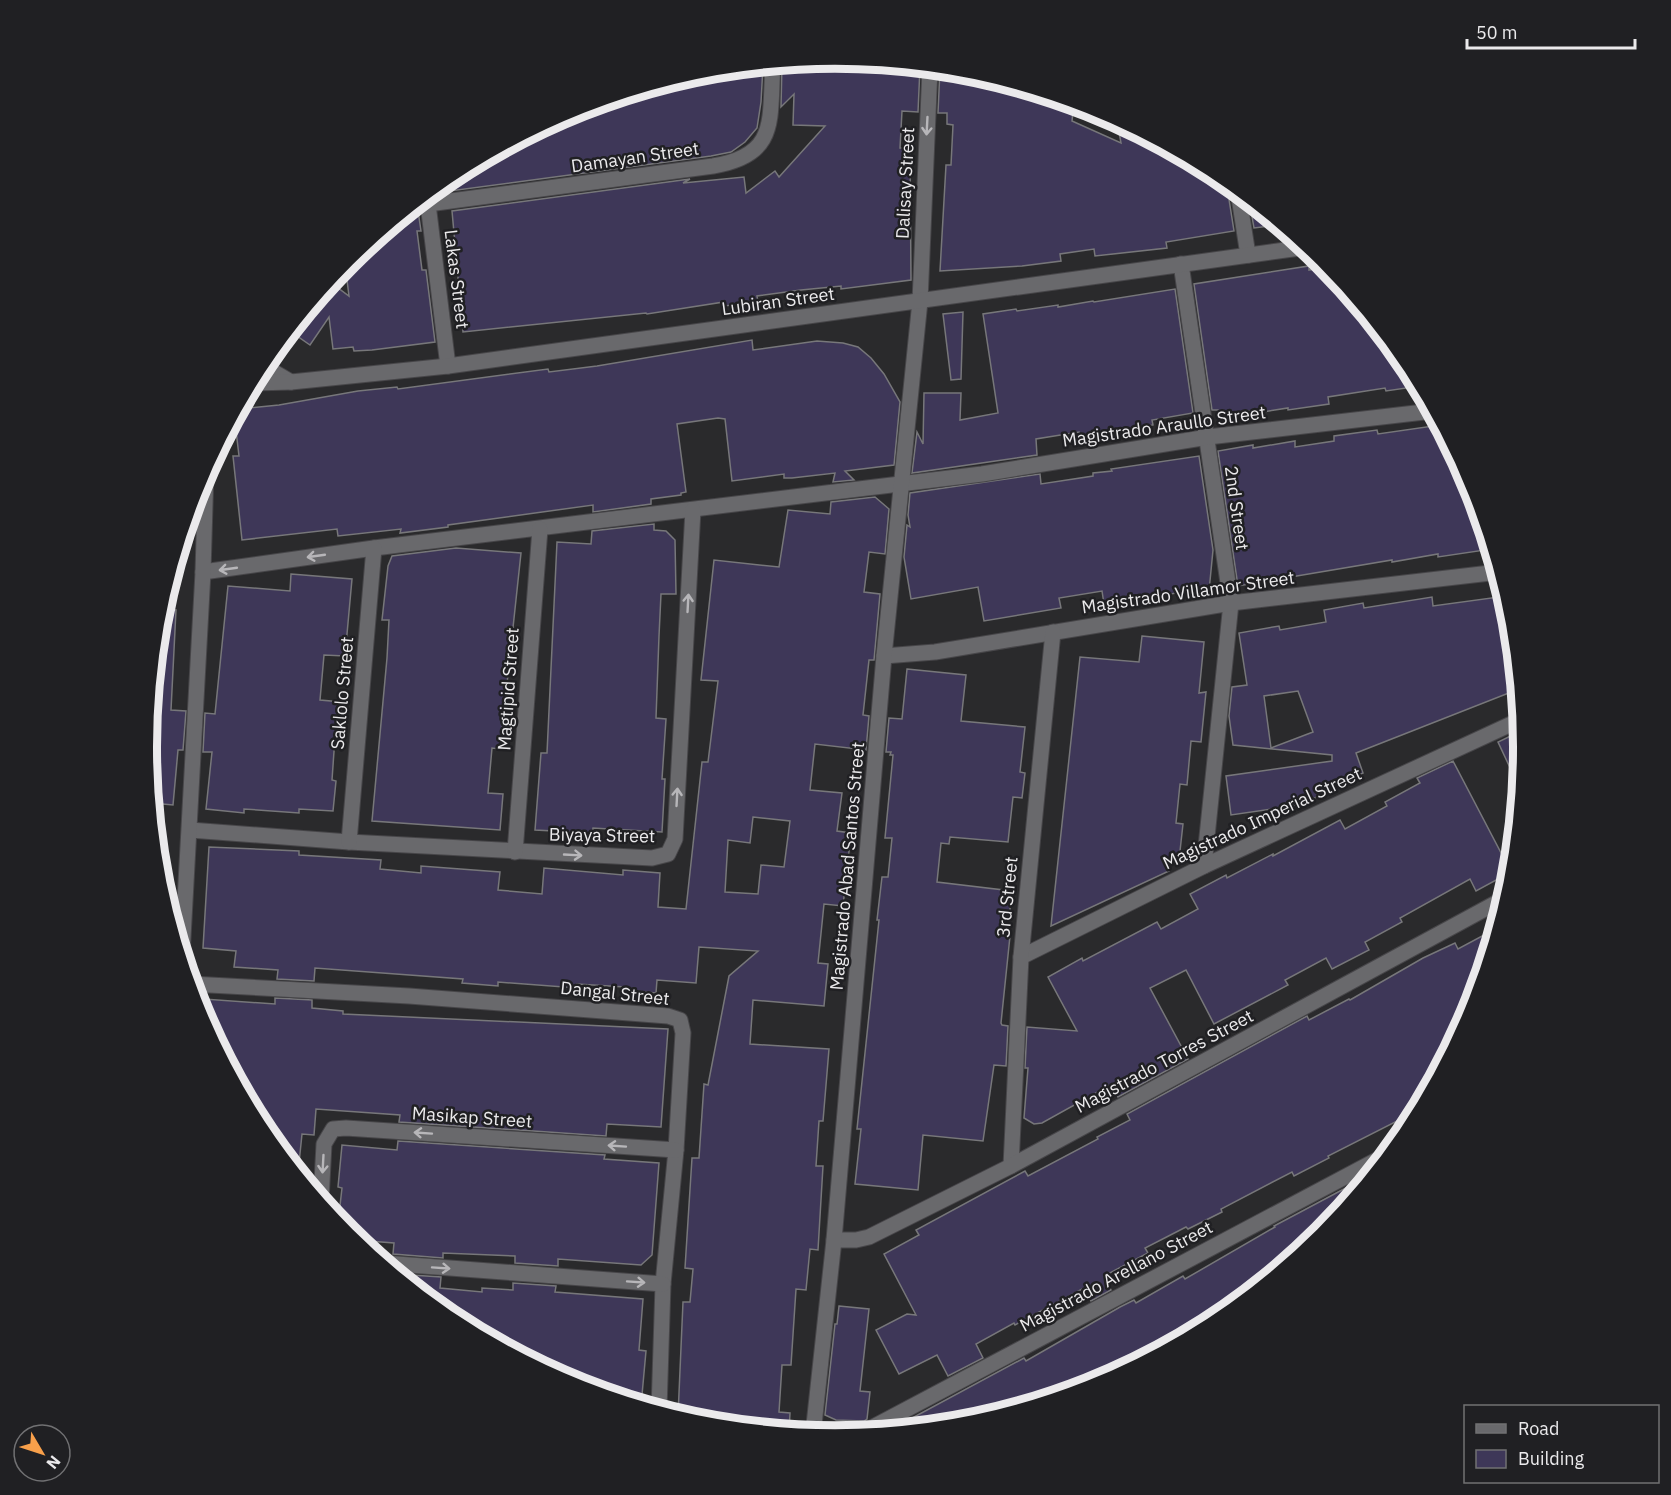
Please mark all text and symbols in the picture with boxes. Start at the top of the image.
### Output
scale bar [1467,12,1635,50]
text: 50 m [1476,21,1518,44]
one-way arrow [922,116,933,136]
street label: Dalisay Street [891,126,919,240]
street label: Damayan Street [569,137,701,177]
street label: Lakas Street [439,228,475,330]
street label: Lubiran Street [720,282,836,320]
street label: Magistrado Araullo Street [1061,400,1267,452]
street label: 2nd Street [1220,464,1254,552]
one-way arrow [307,551,327,562]
one-way arrow [219,563,239,574]
street label: Magistrado Villamor Street [1080,566,1296,618]
one-way arrow [683,593,694,613]
street label: Magtipid Street [492,627,524,751]
street label: Saklolo Street [326,636,358,750]
street label: Magistrado Abad Santos Street [825,741,869,991]
street label: Magistrado Imperial Street [1159,762,1365,874]
one-way arrow [672,788,683,808]
street label: Biyaya Street [549,823,655,847]
one-way arrow [563,849,583,860]
street label: 3rd Street [991,855,1023,939]
street label: Dangal Street [559,976,671,1010]
street label: Magistrado Torres Street [1071,1004,1257,1118]
street label: Masikap Street [411,1101,533,1133]
one-way arrow [413,1127,433,1138]
one-way arrow [608,1141,628,1152]
one-way arrow [317,1154,328,1174]
street label: Magistrado Arellano Street [1016,1215,1216,1337]
one-way arrow [431,1262,451,1273]
one-way arrow [625,1277,645,1288]
legend [1464,1405,1659,1483]
text: Road [1518,1417,1559,1440]
north arrow [12,1423,72,1483]
text: Building [1518,1447,1585,1470]
text: N [42,1452,65,1473]

